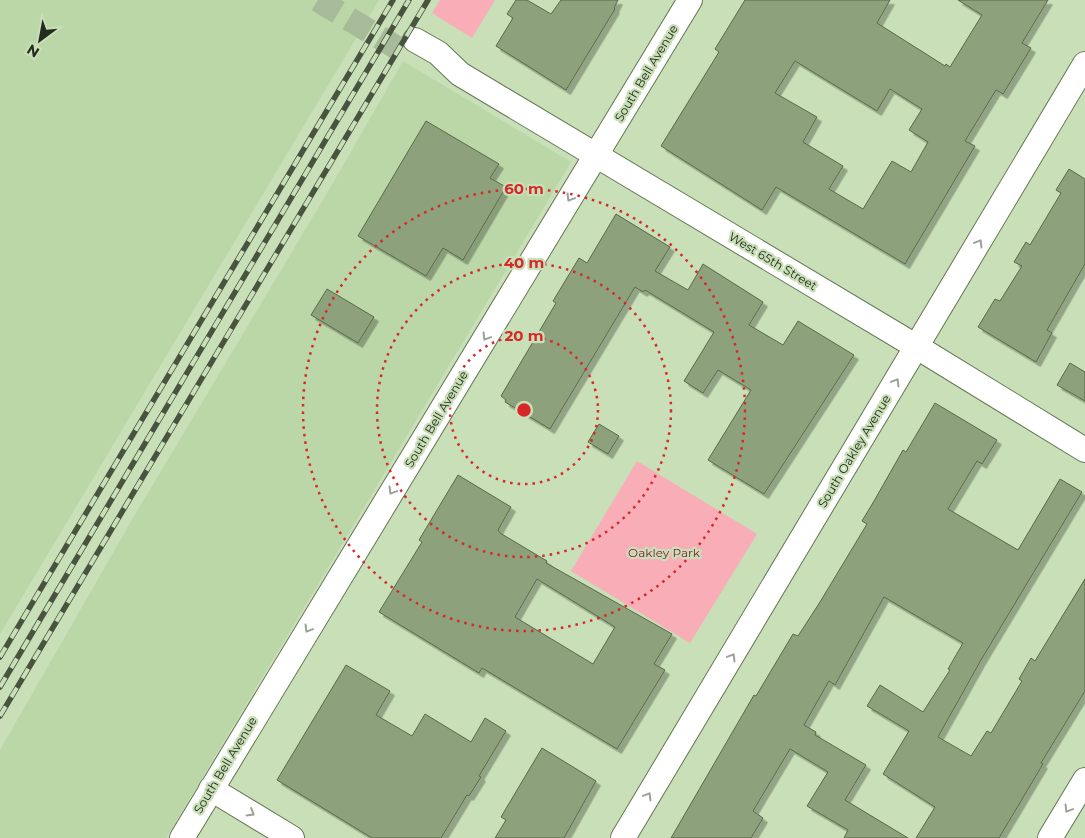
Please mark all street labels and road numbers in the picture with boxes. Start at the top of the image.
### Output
street label: South Bell Avenue [611,22,681,124]
street label: West 65th Street [726,229,820,293]
street label: South Bell Avenue [401,368,471,470]
street label: South Oakley Avenue [814,392,894,510]
street label: South Bell Avenue [190,714,260,816]

